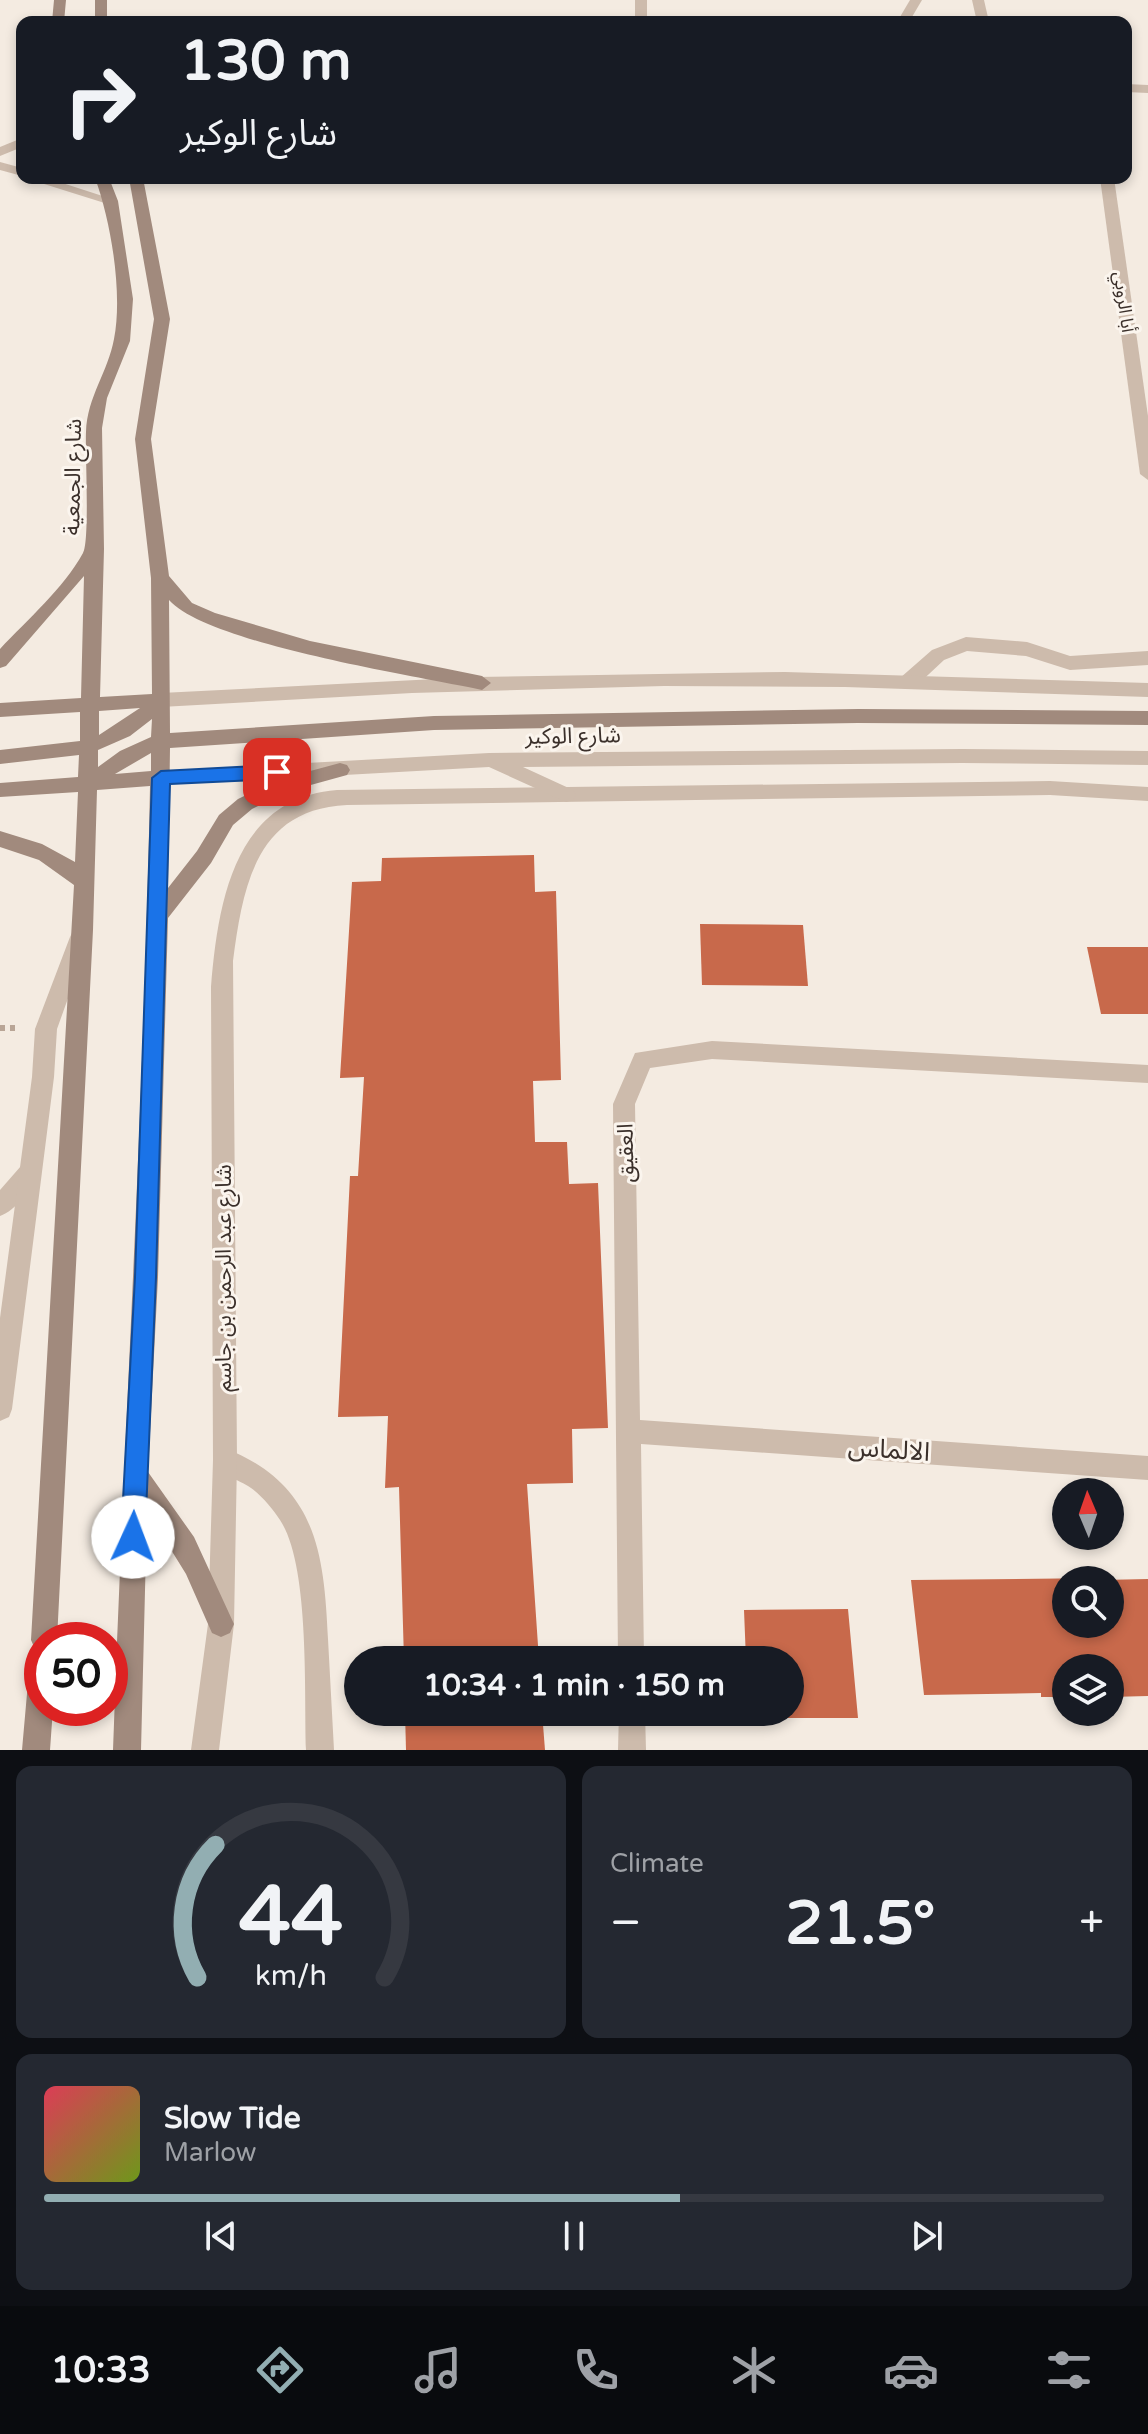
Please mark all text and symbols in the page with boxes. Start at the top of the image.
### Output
text: 130 m [180,28,351,95]
icon: right [48,48,152,152]
text: شارع الوكير [180,112,337,155]
street label: أبا الروبي [1107,270,1139,334]
street label: شارع الجمعية [59,418,90,536]
street label: شارع الوكير [524,722,621,753]
pin [243,738,311,806]
icon: arrive [255,750,299,794]
street label: العقيق [612,1123,640,1183]
street label: شارع عبد الرحمن بن جاسم [211,1164,240,1392]
street label: الالماس [847,1431,931,1468]
north arrow [1052,1478,1124,1550]
map controls [1052,1478,1124,1726]
position arrow [91,1495,175,1579]
button: search [1052,1566,1124,1638]
speed limit sign: 50 [24,1622,128,1726]
button: layers [1052,1654,1124,1726]
text: 10:34 · 1 min · 150 m [423,1667,725,1704]
text: Climate [610,1848,704,1879]
text: 44 [239,1868,343,1968]
text: 21.5° [785,1888,935,1960]
text: − [610,1897,641,1950]
text: + [1079,1897,1104,1950]
text: km/h [255,1959,327,1993]
text: Slow Tide [164,2100,301,2137]
text: Marlow [164,2137,256,2168]
icon: previous [199,2214,243,2258]
icon: pause [552,2214,596,2258]
icon: next [905,2214,949,2258]
icon: directions [252,2342,308,2398]
icon: music [410,2342,466,2398]
icon: phone [568,2342,624,2398]
icon: climate [726,2342,782,2398]
icon: car [883,2342,939,2398]
icon: filters [1041,2342,1097,2398]
text: 10:33 [51,2349,151,2392]

